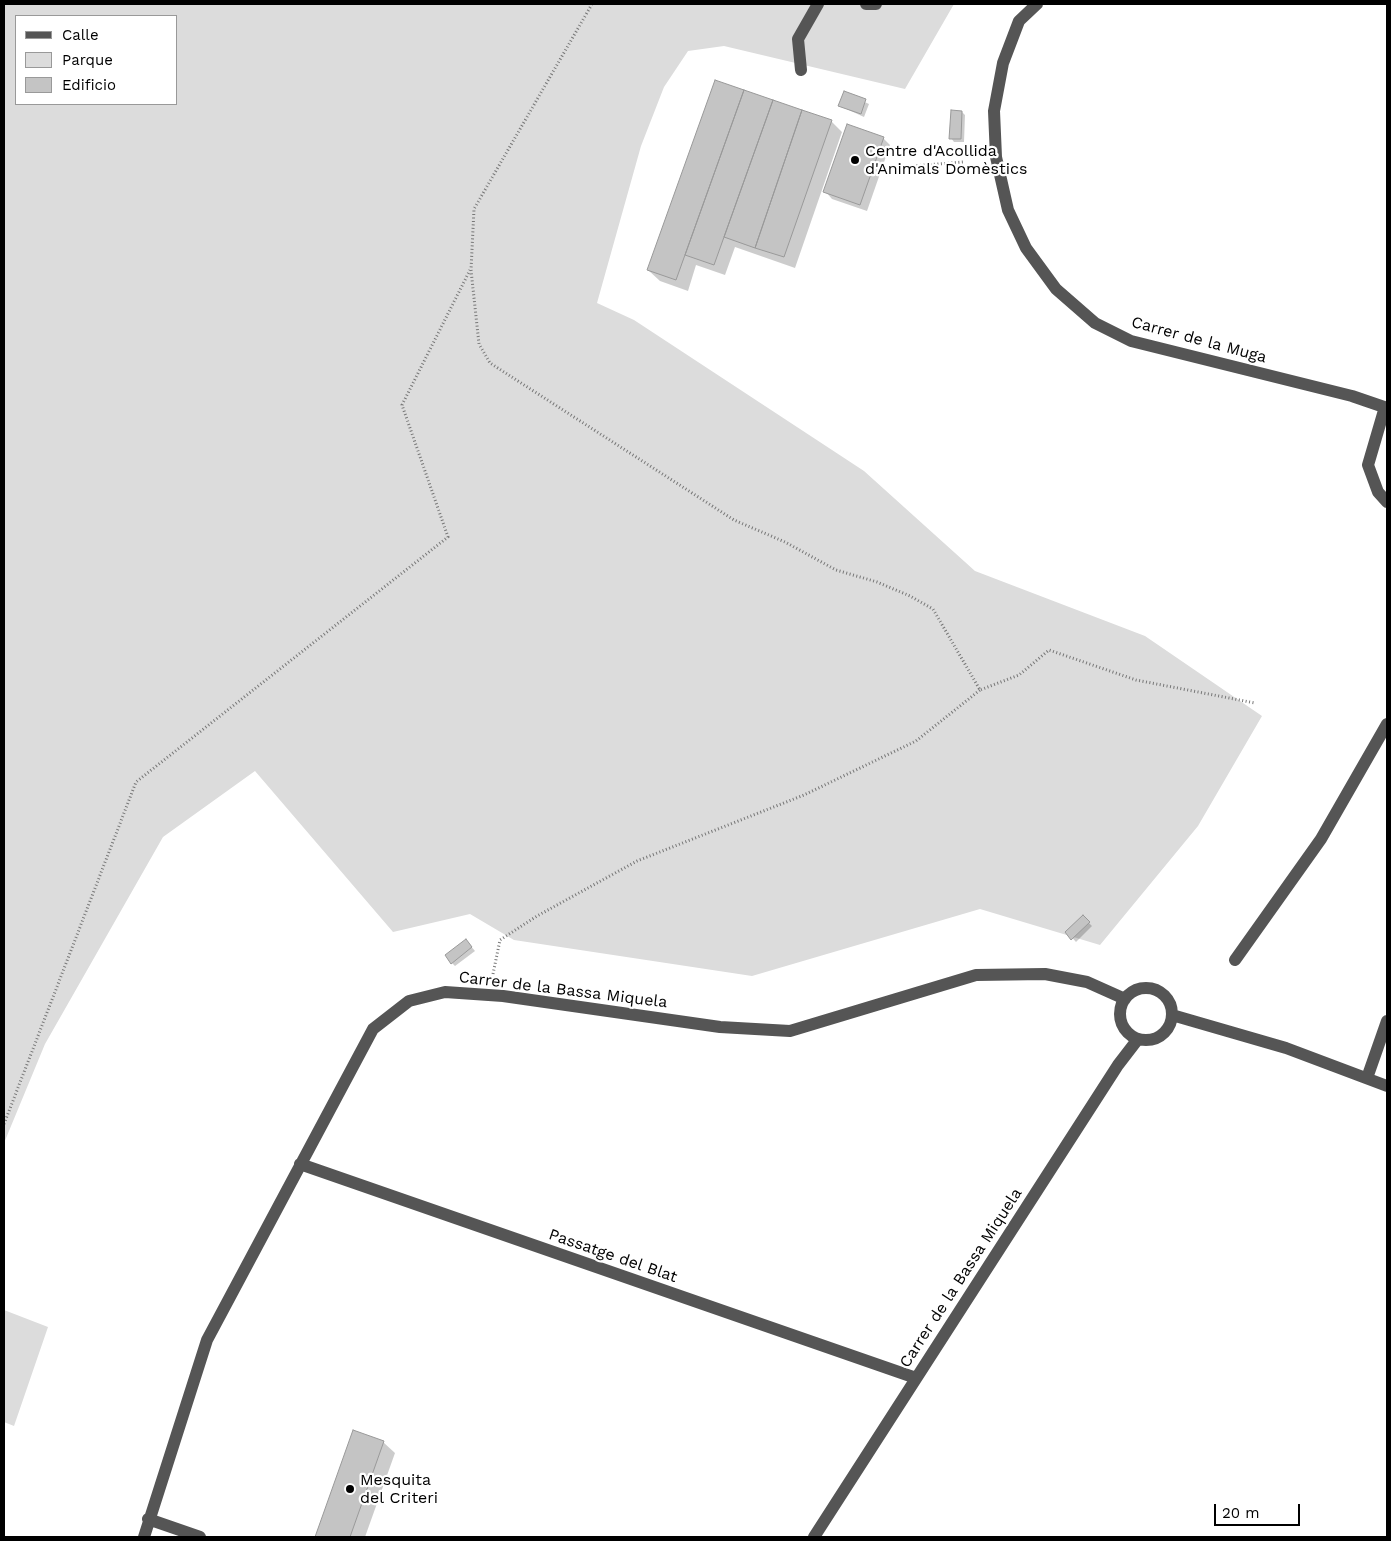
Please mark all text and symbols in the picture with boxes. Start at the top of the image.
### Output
legend [15,15,178,105]
text: Calle [62,26,99,44]
text: Parque [62,51,113,69]
text: Edificio [62,76,116,94]
place label: Centre d'Acollida d'Animals Domèstics [865,141,1027,179]
marker: Centre d'Acollida d'Animals Domèstics [849,154,861,166]
street label: Carrer de la Muga [1129,313,1269,367]
street label: Carrer de la Bassa Miquela [458,968,668,1012]
street label: Carrer de la Bassa Miquela [896,1185,1026,1371]
street label: Passatge del Blat [546,1225,680,1287]
place label: Mesquita del Criteri [360,1470,438,1508]
marker: Mesquita del Criteri [344,1483,356,1495]
scale bar [1216,1494,1302,1526]
text: 20 m [1222,1504,1260,1522]

